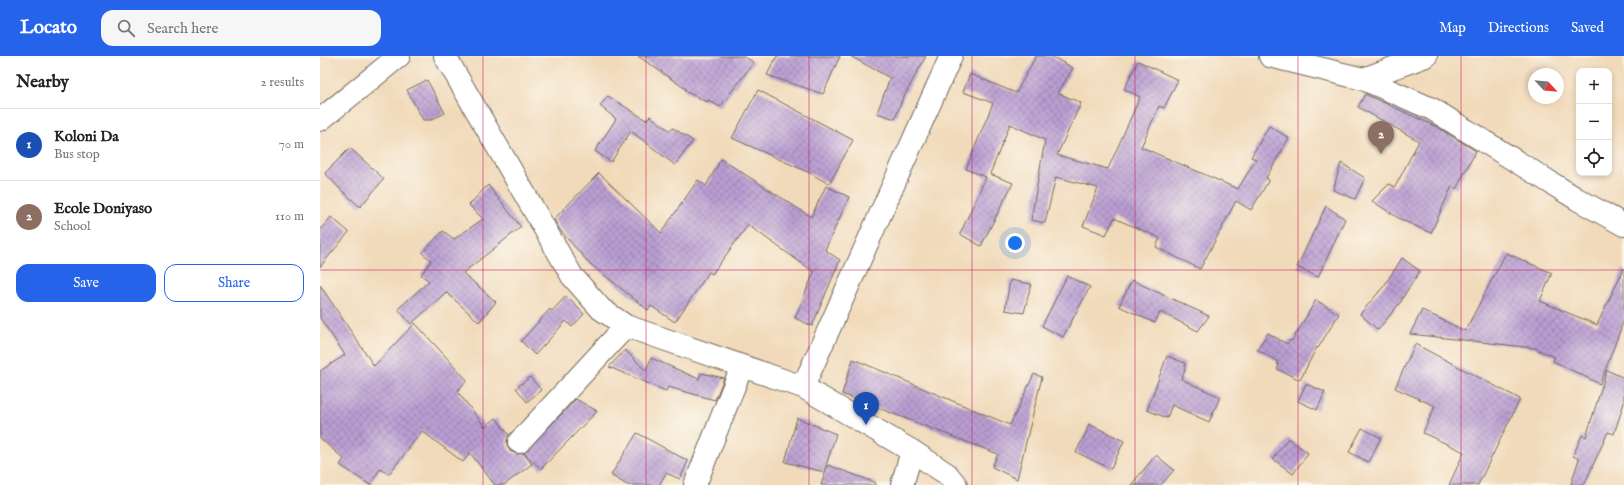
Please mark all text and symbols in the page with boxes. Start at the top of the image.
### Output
search box [101,10,381,46]
text: Locato [20,16,77,40]
icon: search [115,17,137,39]
text: Search here [147,19,219,38]
text: Map [1439,19,1466,37]
text: Directions [1488,19,1549,37]
text: Saved [1571,19,1604,37]
north arrow [1528,68,1564,104]
map controls [1576,68,1612,176]
button: + [1576,68,1612,104]
text: Nearby [16,72,69,93]
text: 2 results [260,74,304,91]
button: − [1576,104,1612,140]
pin: 2 [1368,121,1394,154]
text: Koloni Da [54,127,119,146]
text: 1 [27,136,31,153]
text: 70 m [279,136,304,153]
button: locate [1576,140,1612,176]
text: Bus stop [54,146,100,163]
text: Ecole Doniyaso [54,199,152,218]
text: 2 [26,208,32,225]
text: 110 m [275,208,304,225]
text: School [54,218,91,235]
your location [1005,233,1025,253]
button: Save [16,264,156,302]
button: Share [164,264,304,302]
pin: 1 [853,392,879,425]

